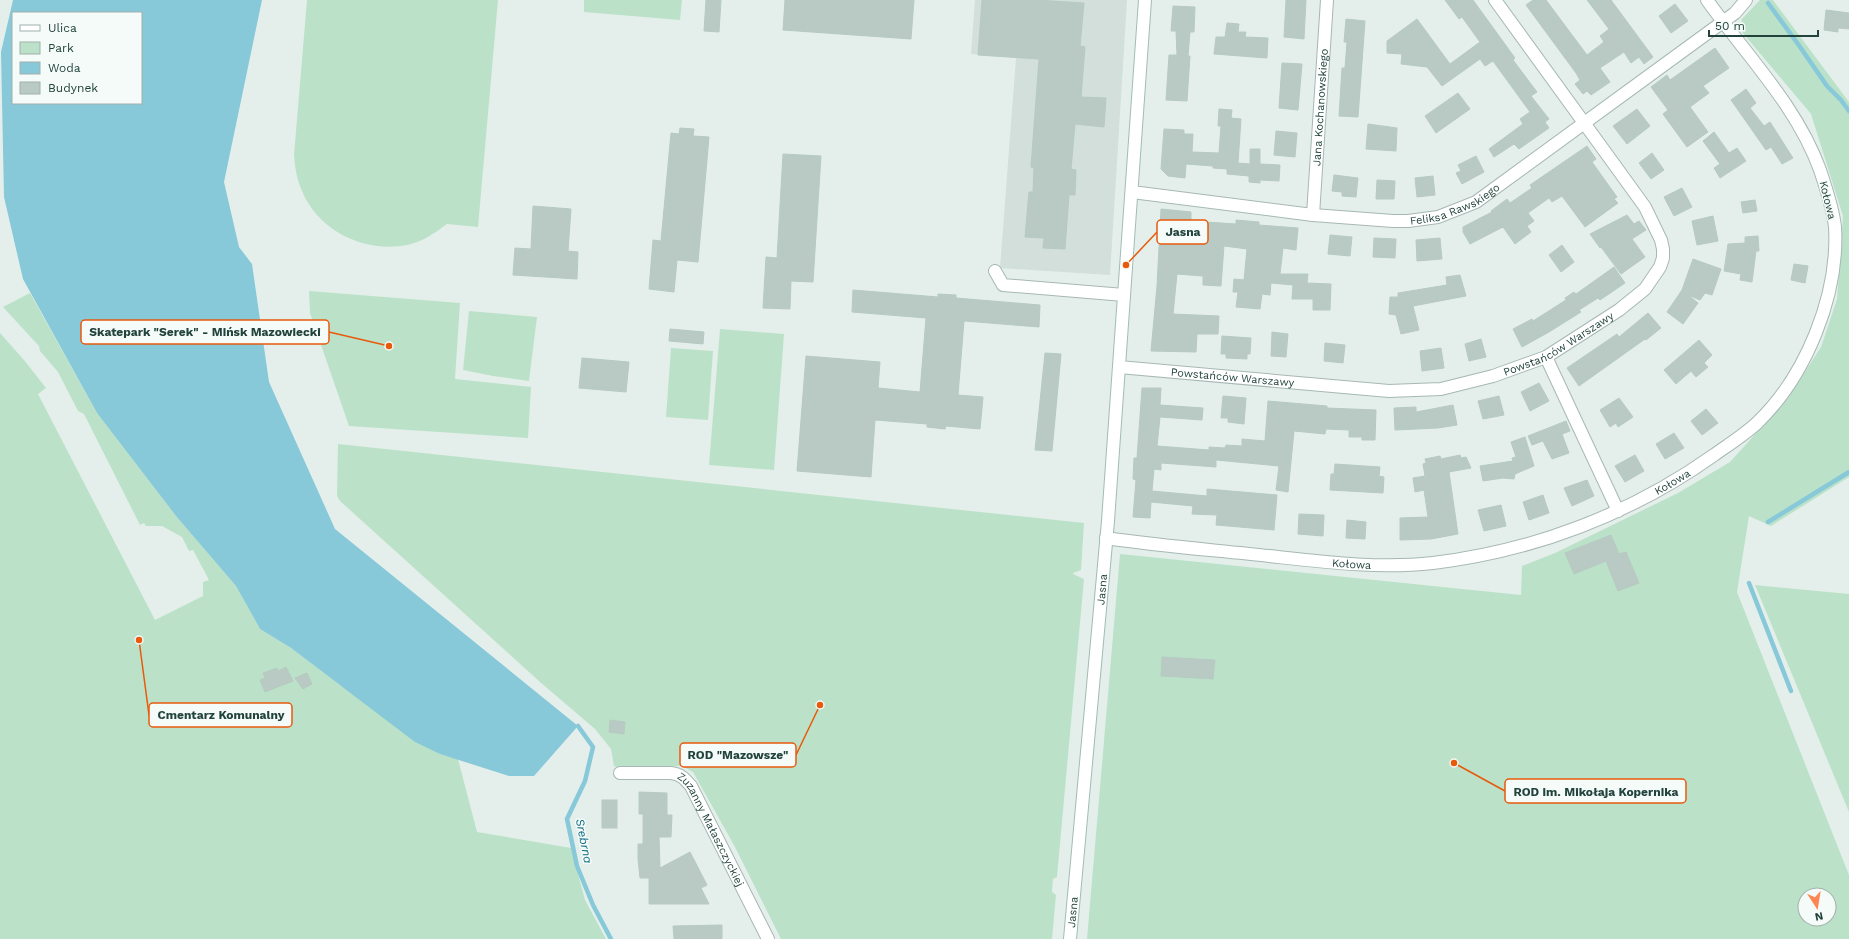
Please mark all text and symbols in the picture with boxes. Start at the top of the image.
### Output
legend [12,12,142,104]
scale bar [1709,12,1818,38]
text: 50 m [1715,19,1745,33]
text: Ulica [48,21,77,35]
text: Park [48,41,74,55]
street label: Jana Kochanowskiego [1310,48,1331,166]
text: Woda [48,61,81,75]
text: Budynek [48,81,98,95]
street label: Kołowa [1816,180,1839,221]
street label: Feliksa Rawskiego [1409,181,1502,228]
callout: Jasna [1157,220,1208,244]
text: Jasna [1165,225,1201,239]
street label: Powstańców Warszawy [1502,309,1616,379]
callout: Skatepark "Serek" - Mińsk Mazowiecki [81,320,329,344]
text: Skatepark "Serek" - Mińsk Mazowiecki [89,325,321,339]
street label: Powstańców Warszawy [1170,366,1295,390]
street label: Kołowa [1652,467,1693,498]
street label: Kołowa [1331,557,1371,572]
street label: Jasna [1094,573,1110,606]
callout: Cmentarz Komunalny [149,703,292,727]
text: Cmentarz Komunalny [158,708,285,722]
callout: ROD "Mazowsze" [680,743,796,767]
text: ROD "Mazowsze" [688,748,788,762]
street label: Zuzanny Małaszczyckiej [675,770,747,889]
callout: ROD im. Mikołaja Kopernika [1505,779,1686,803]
text: ROD im. Mikołaja Kopernika [1513,785,1679,799]
water label: Srebrna [573,817,595,865]
north arrow [1797,887,1837,927]
street label: Jasna [1065,896,1081,928]
text: N [1814,909,1824,923]

